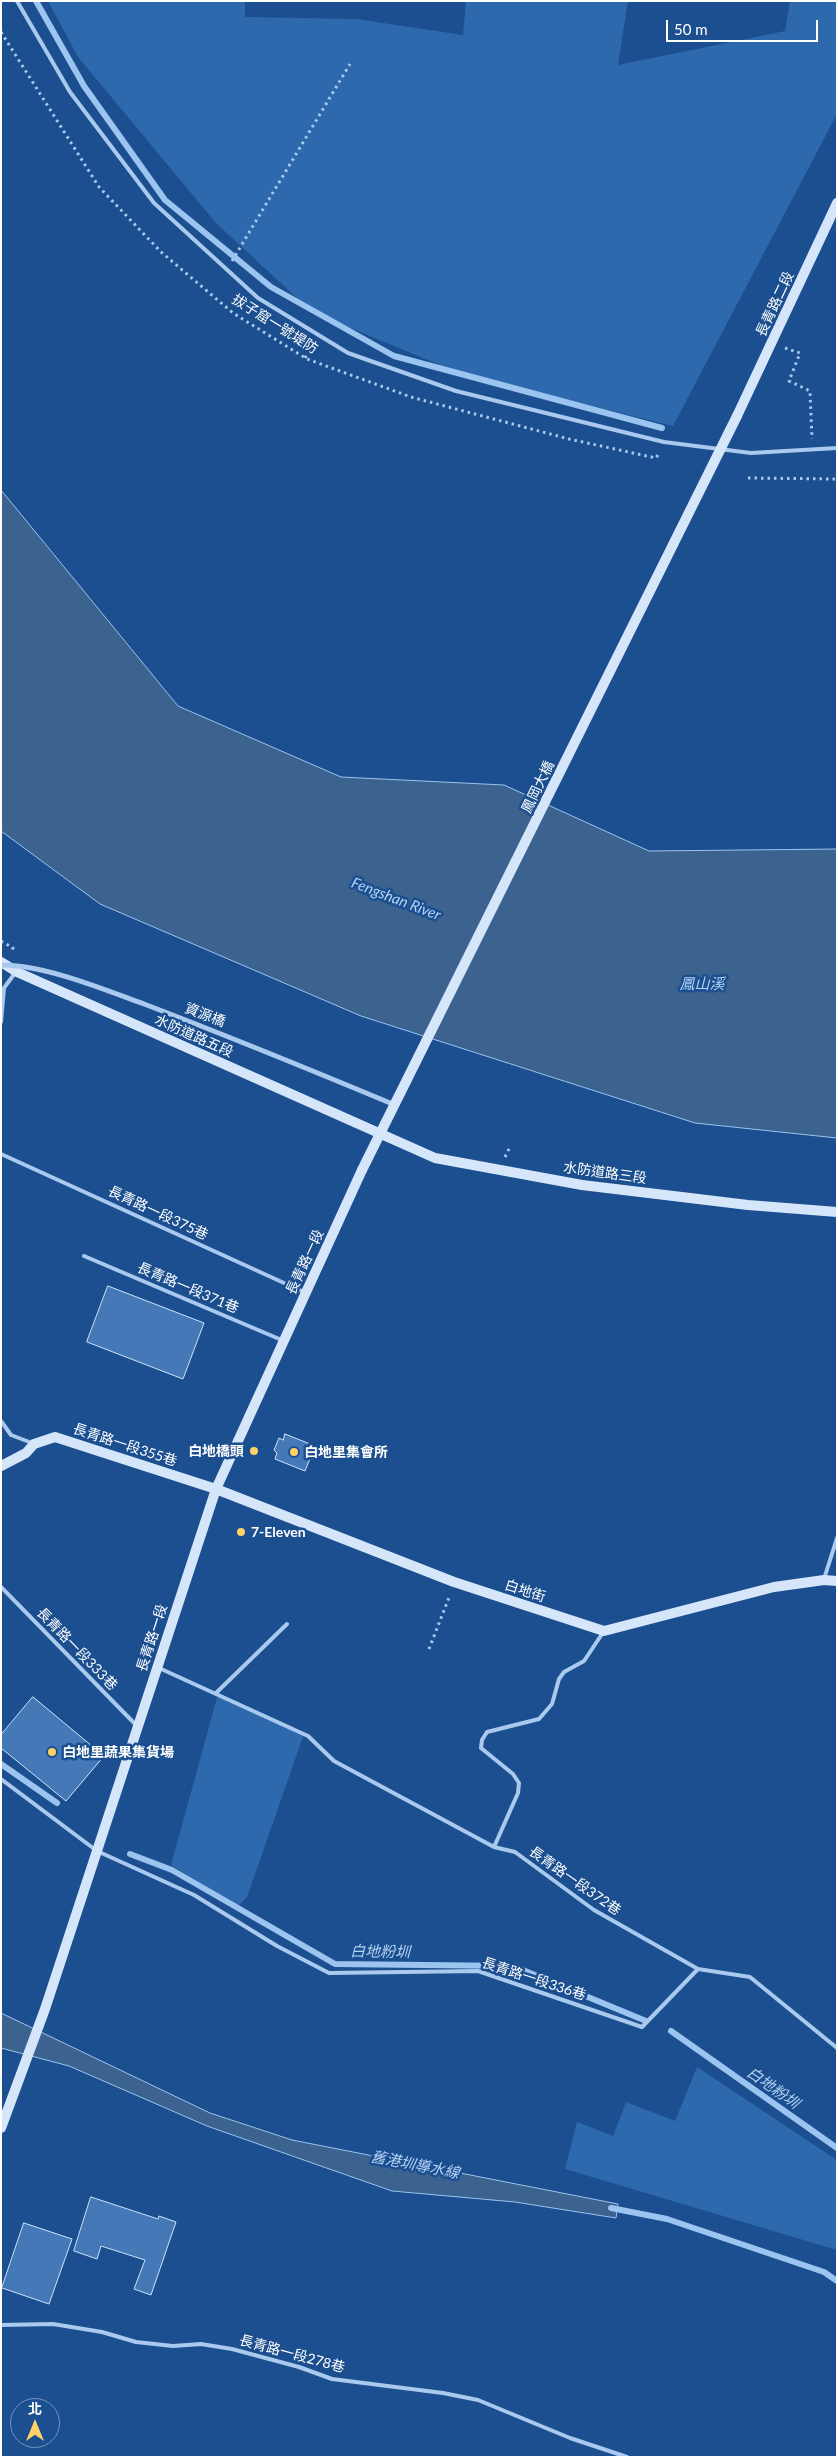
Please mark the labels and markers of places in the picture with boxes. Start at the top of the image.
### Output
place label: 白地橋頭 [188,1443,244,1459]
place label: 白地里集會所 [304,1444,388,1460]
marker: 白地橋頭 [248,1445,260,1457]
marker: 白地里集會所 [288,1446,300,1458]
place label: 7-Eleven [251,1524,306,1540]
marker: 7-Eleven [235,1526,247,1538]
place label: 白地里蔬果集貨場 [62,1744,174,1760]
marker: 白地里蔬果集貨場 [46,1746,58,1758]

